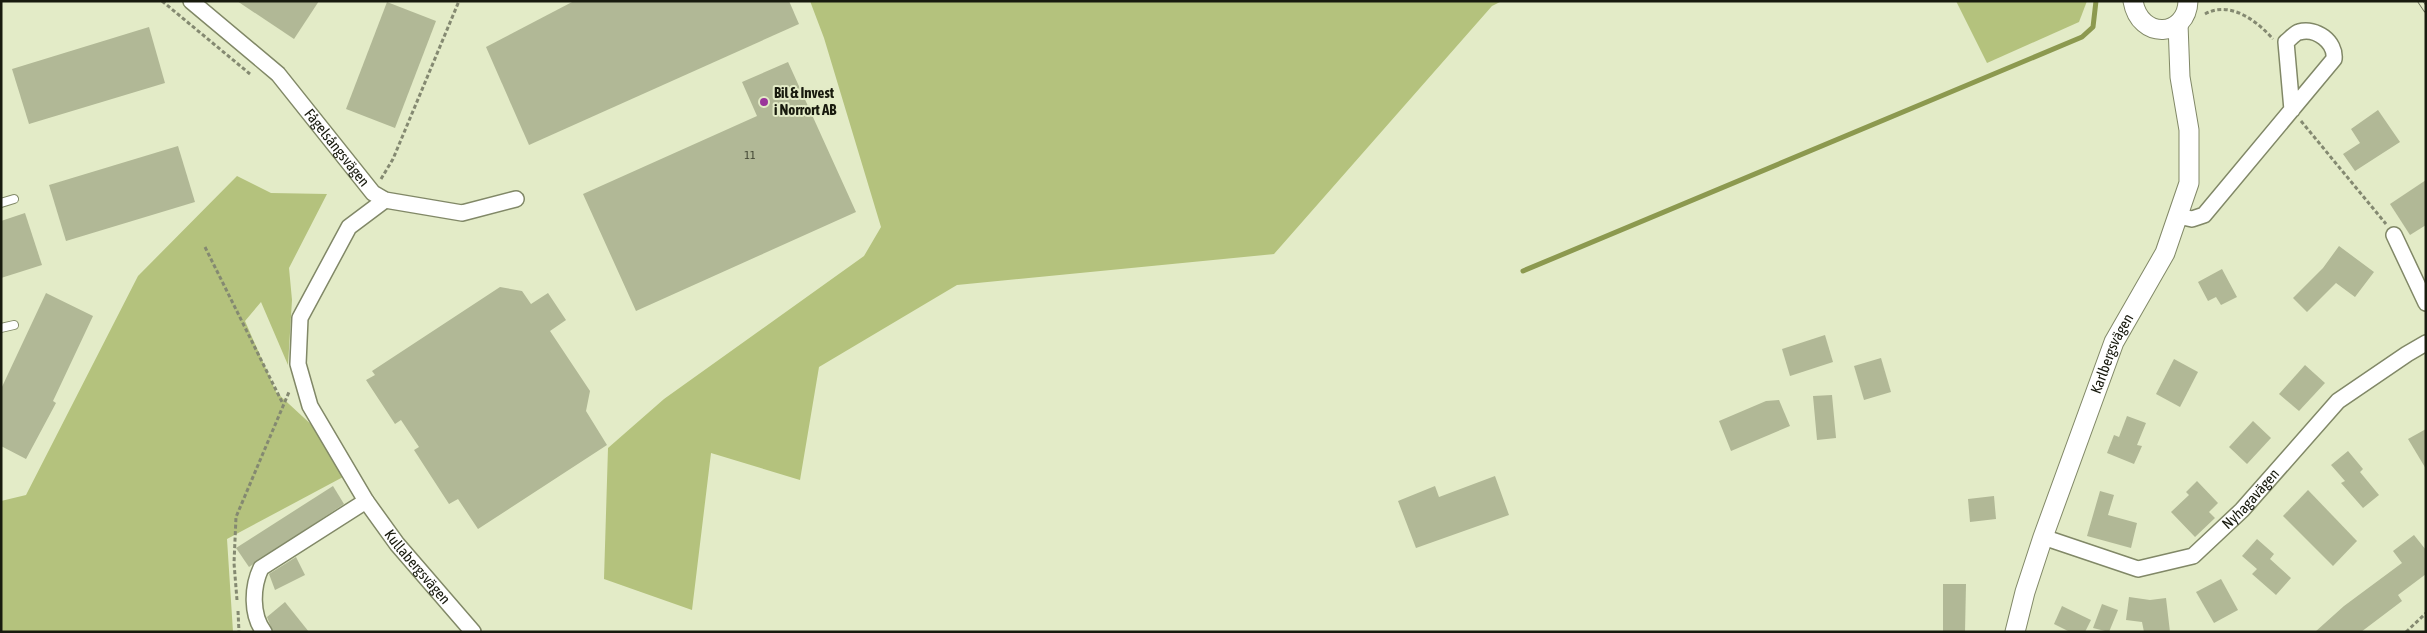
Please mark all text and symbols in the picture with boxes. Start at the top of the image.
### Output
place label: Bil & Invest i Norrort AB [774,84,837,118]
marker: Bil & Invest i Norrort AB [758,96,770,108]
street label: Fågelsångsvägen [301,105,373,190]
house number: 11 [744,148,756,162]
street label: Karlbergsvägen [2087,311,2136,396]
street label: Nyhagavägen [2218,465,2282,532]
street label: Kullabergsvägen [381,526,454,607]

